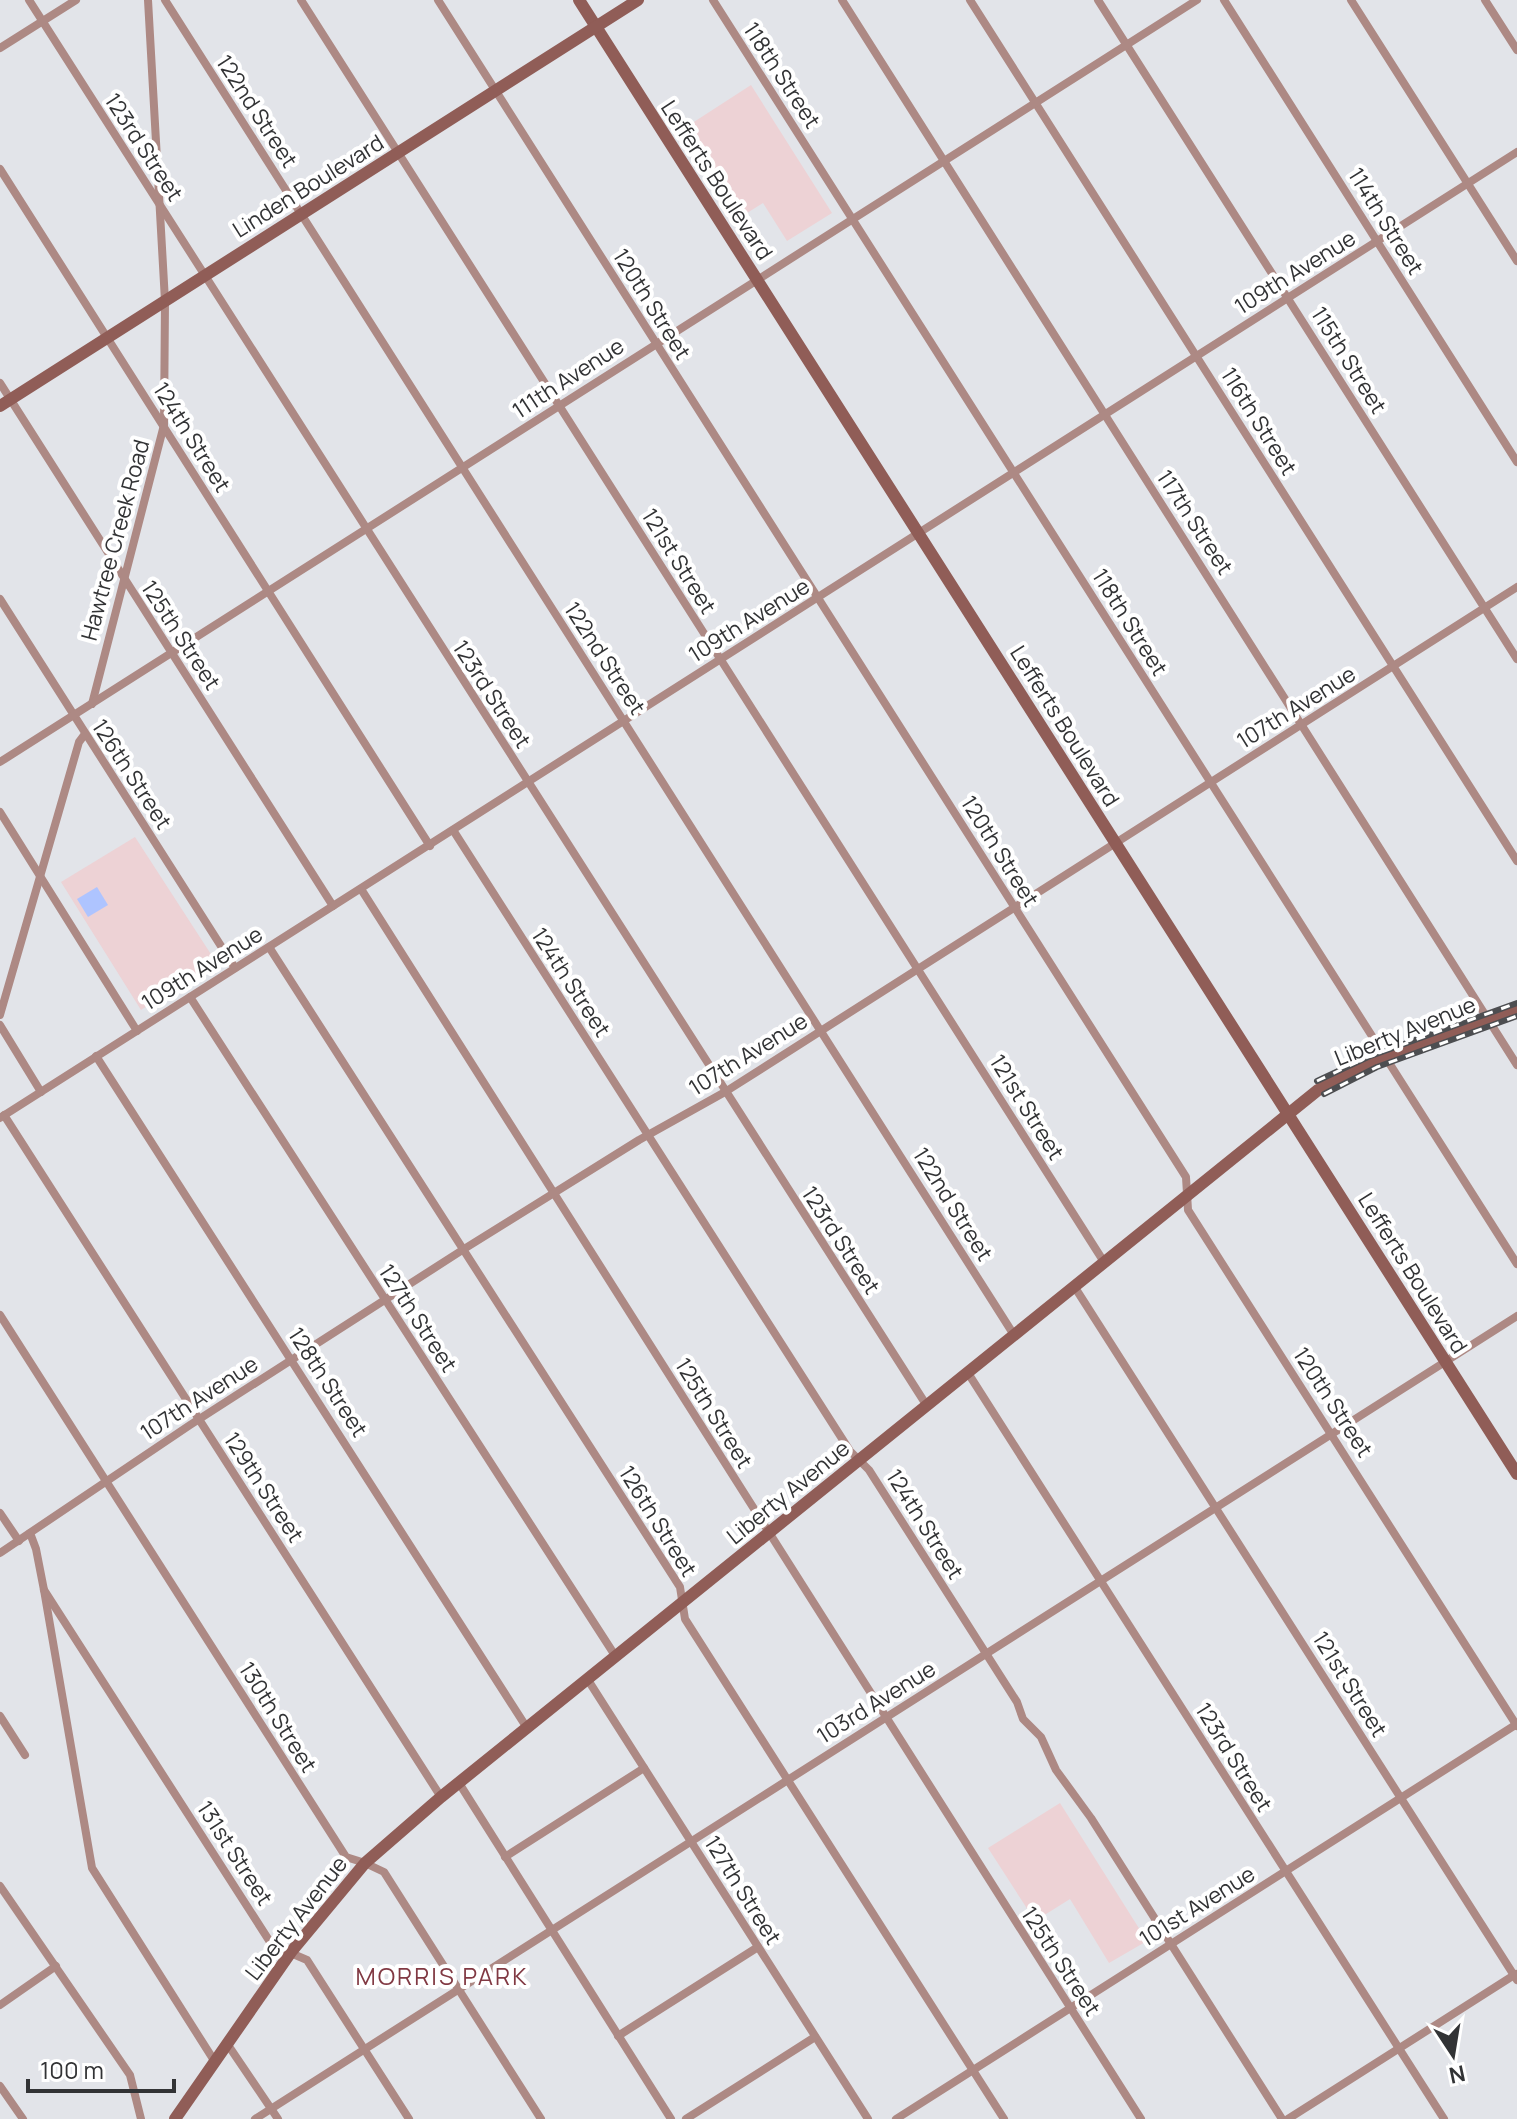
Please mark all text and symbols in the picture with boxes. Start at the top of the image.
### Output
street label: 118th Street [737,16,828,134]
street label: 122nd Street [209,49,305,173]
street label: 123rd Street [98,87,190,207]
street label: Lefferts Boulevard [654,95,780,265]
street label: Linden Boulevard [227,127,389,245]
street label: 114th Street [1341,162,1431,280]
street label: 109th Avenue [1229,223,1361,321]
street label: 120th Street [606,243,698,365]
street label: 115th Street [1304,301,1394,419]
street label: 111th Avenue [506,331,630,425]
street label: 116th Street [1214,361,1304,481]
street label: 124th Street [146,376,238,498]
street label: Hawtree Creek Road [74,436,156,644]
street label: 117th Street [1150,464,1240,580]
street label: 121st Street [635,503,723,620]
street label: 118th Street [1085,563,1175,681]
street label: 109th Avenue [683,571,815,669]
street label: 125th Street [134,575,228,696]
street label: 122nd Street [557,596,653,720]
street label: 123rd Street [446,634,538,754]
street label: Lefferts Boulevard [1003,640,1127,812]
street label: 107th Avenue [1231,659,1361,755]
street label: 126th Street [85,713,179,835]
street label: 120th Street [954,790,1046,912]
street label: 109th Avenue [136,919,268,1017]
street label: 124th Street [525,922,618,1043]
street label: Liberty Avenue [1330,989,1480,1073]
street label: 107th Avenue [683,1006,813,1102]
street label: 121st Street [983,1049,1071,1166]
street label: 122nd Street [906,1141,1000,1267]
street label: 123rd Street [795,1180,887,1300]
street label: Lefferts Boulevard [1351,1187,1475,1359]
street label: 127th Street [372,1258,464,1378]
street label: 128th Street [281,1321,375,1443]
street label: 120th Street [1286,1341,1380,1463]
street label: 107th Avenue [134,1349,264,1447]
street label: 125th Street [668,1352,760,1474]
street label: 129th Street [217,1426,311,1548]
street label: Liberty Avenue [720,1433,856,1551]
street label: 126th Street [612,1460,704,1582]
street label: 124th Street [879,1463,971,1585]
street label: 121st Street [1306,1626,1394,1743]
street label: 103rd Avenue [811,1654,941,1750]
street label: 130th Street [232,1656,324,1778]
street label: 123rd Street [1189,1697,1279,1817]
street label: 131st Street [190,1795,280,1911]
street label: 127th Street [698,1830,788,1950]
street label: Liberty Avenue [238,1850,354,1986]
street label: 101st Avenue [1134,1859,1260,1953]
street label: 125th Street [1014,1901,1108,2022]
district label: MORRIS PARK [356,1959,528,1992]
north arrow [1413,2015,1493,2095]
scale bar [28,2043,174,2093]
text: 100 m [40,2053,104,2086]
text: N [1446,2058,1468,2091]

